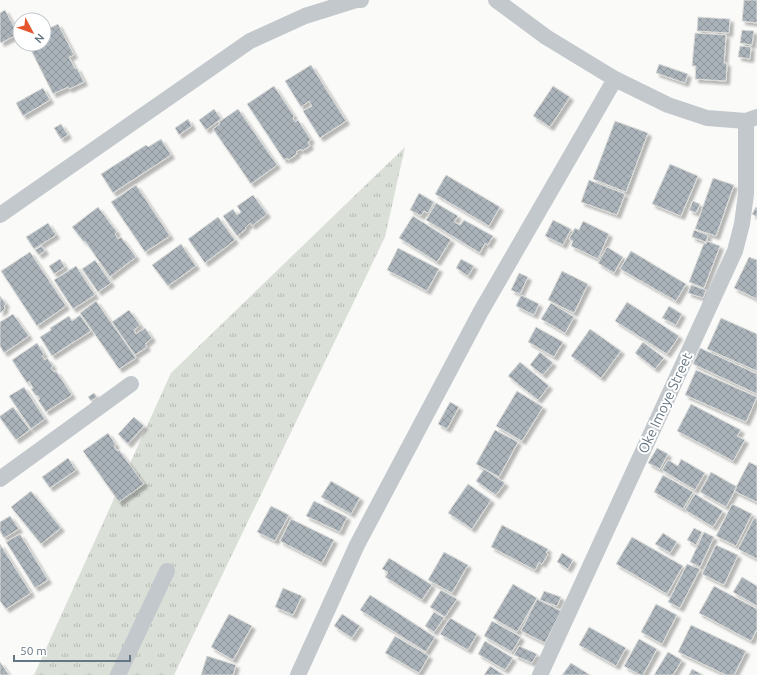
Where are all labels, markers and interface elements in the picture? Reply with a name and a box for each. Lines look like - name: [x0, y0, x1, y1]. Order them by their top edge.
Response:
- north arrow: [12, 12, 52, 52]
- text: N: [32, 32, 47, 46]
- street label: Oke Imoye Street: [635, 350, 696, 456]
- scale bar: [14, 637, 130, 663]
- text: 50 m: [20, 644, 47, 657]

